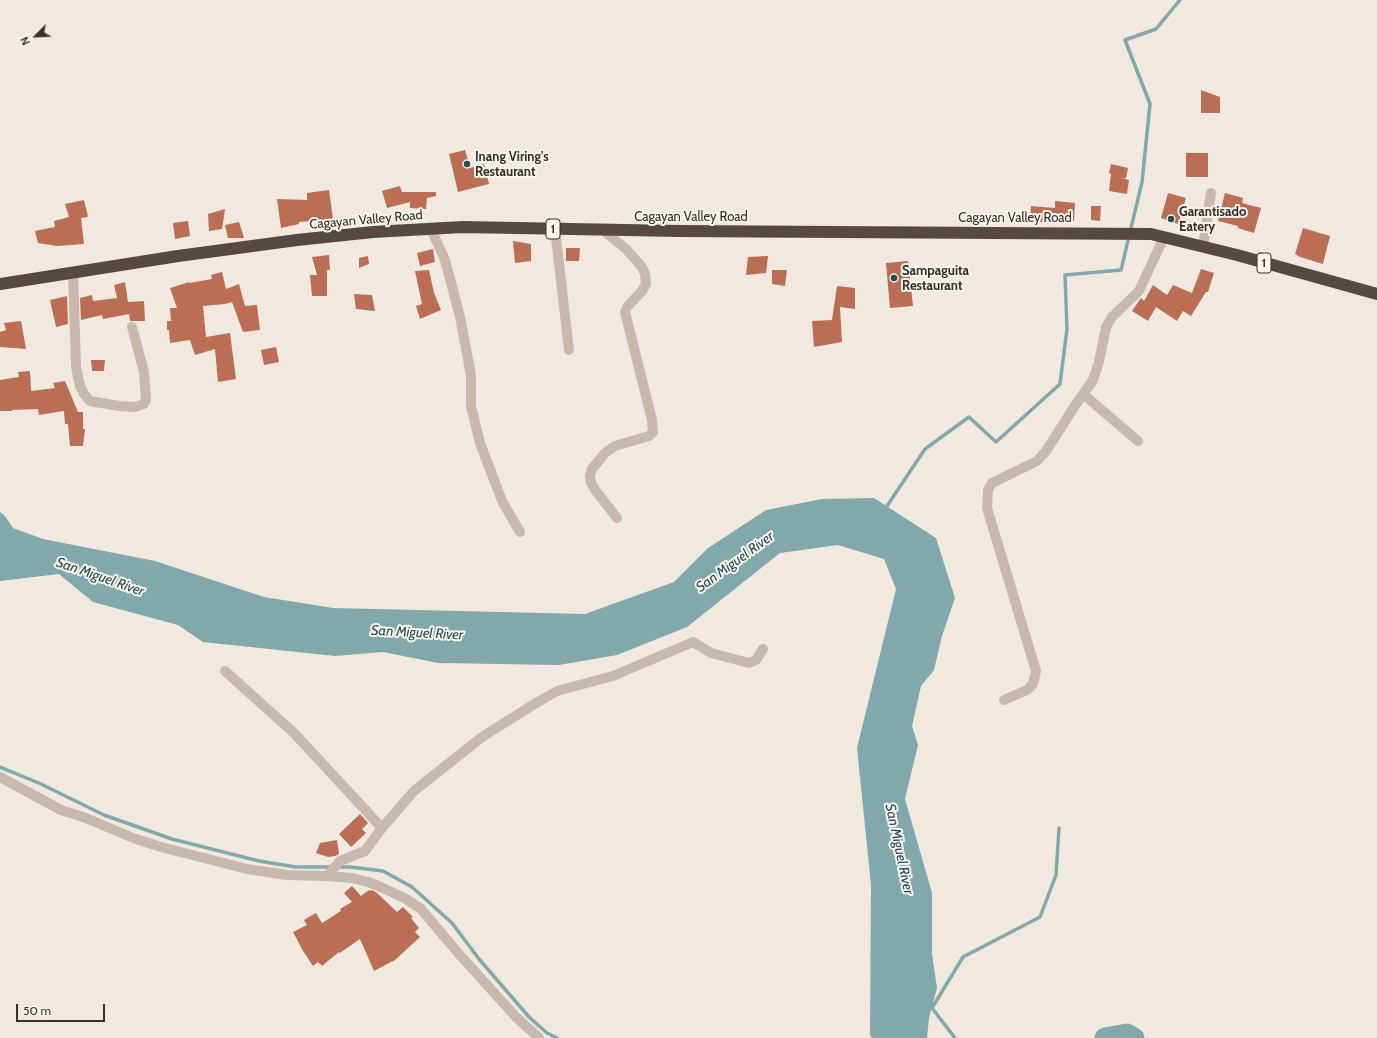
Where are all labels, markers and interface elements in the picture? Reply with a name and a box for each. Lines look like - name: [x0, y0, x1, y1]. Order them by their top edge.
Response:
- north arrow: [16, 16, 56, 56]
- text: N: [17, 34, 33, 47]
- place label: Inang Viring's Restaurant: [475, 149, 549, 180]
- marker: Inang Viring's Restaurant: [462, 159, 472, 169]
- place label: Garantisado Eatery: [1179, 204, 1246, 235]
- street label: Cagayan Valley Road: [309, 207, 423, 233]
- street label: Cagayan Valley Road: [634, 209, 748, 225]
- street label: Cagayan Valley Road: [958, 210, 1072, 226]
- marker: Garantisado Eatery: [1166, 214, 1176, 224]
- road number: 1: [546, 219, 560, 239]
- road number: 1: [1257, 253, 1271, 273]
- place label: Sampaguita Restaurant: [902, 263, 969, 294]
- marker: Sampaguita Restaurant: [889, 273, 899, 283]
- water label: San Miguel River: [693, 528, 777, 596]
- water label: San Miguel River: [54, 554, 146, 600]
- water label: San Miguel River: [371, 622, 463, 644]
- water label: San Miguel River: [881, 802, 917, 896]
- scale bar: [18, 996, 107, 1022]
- text: 50 m: [23, 1003, 51, 1018]

